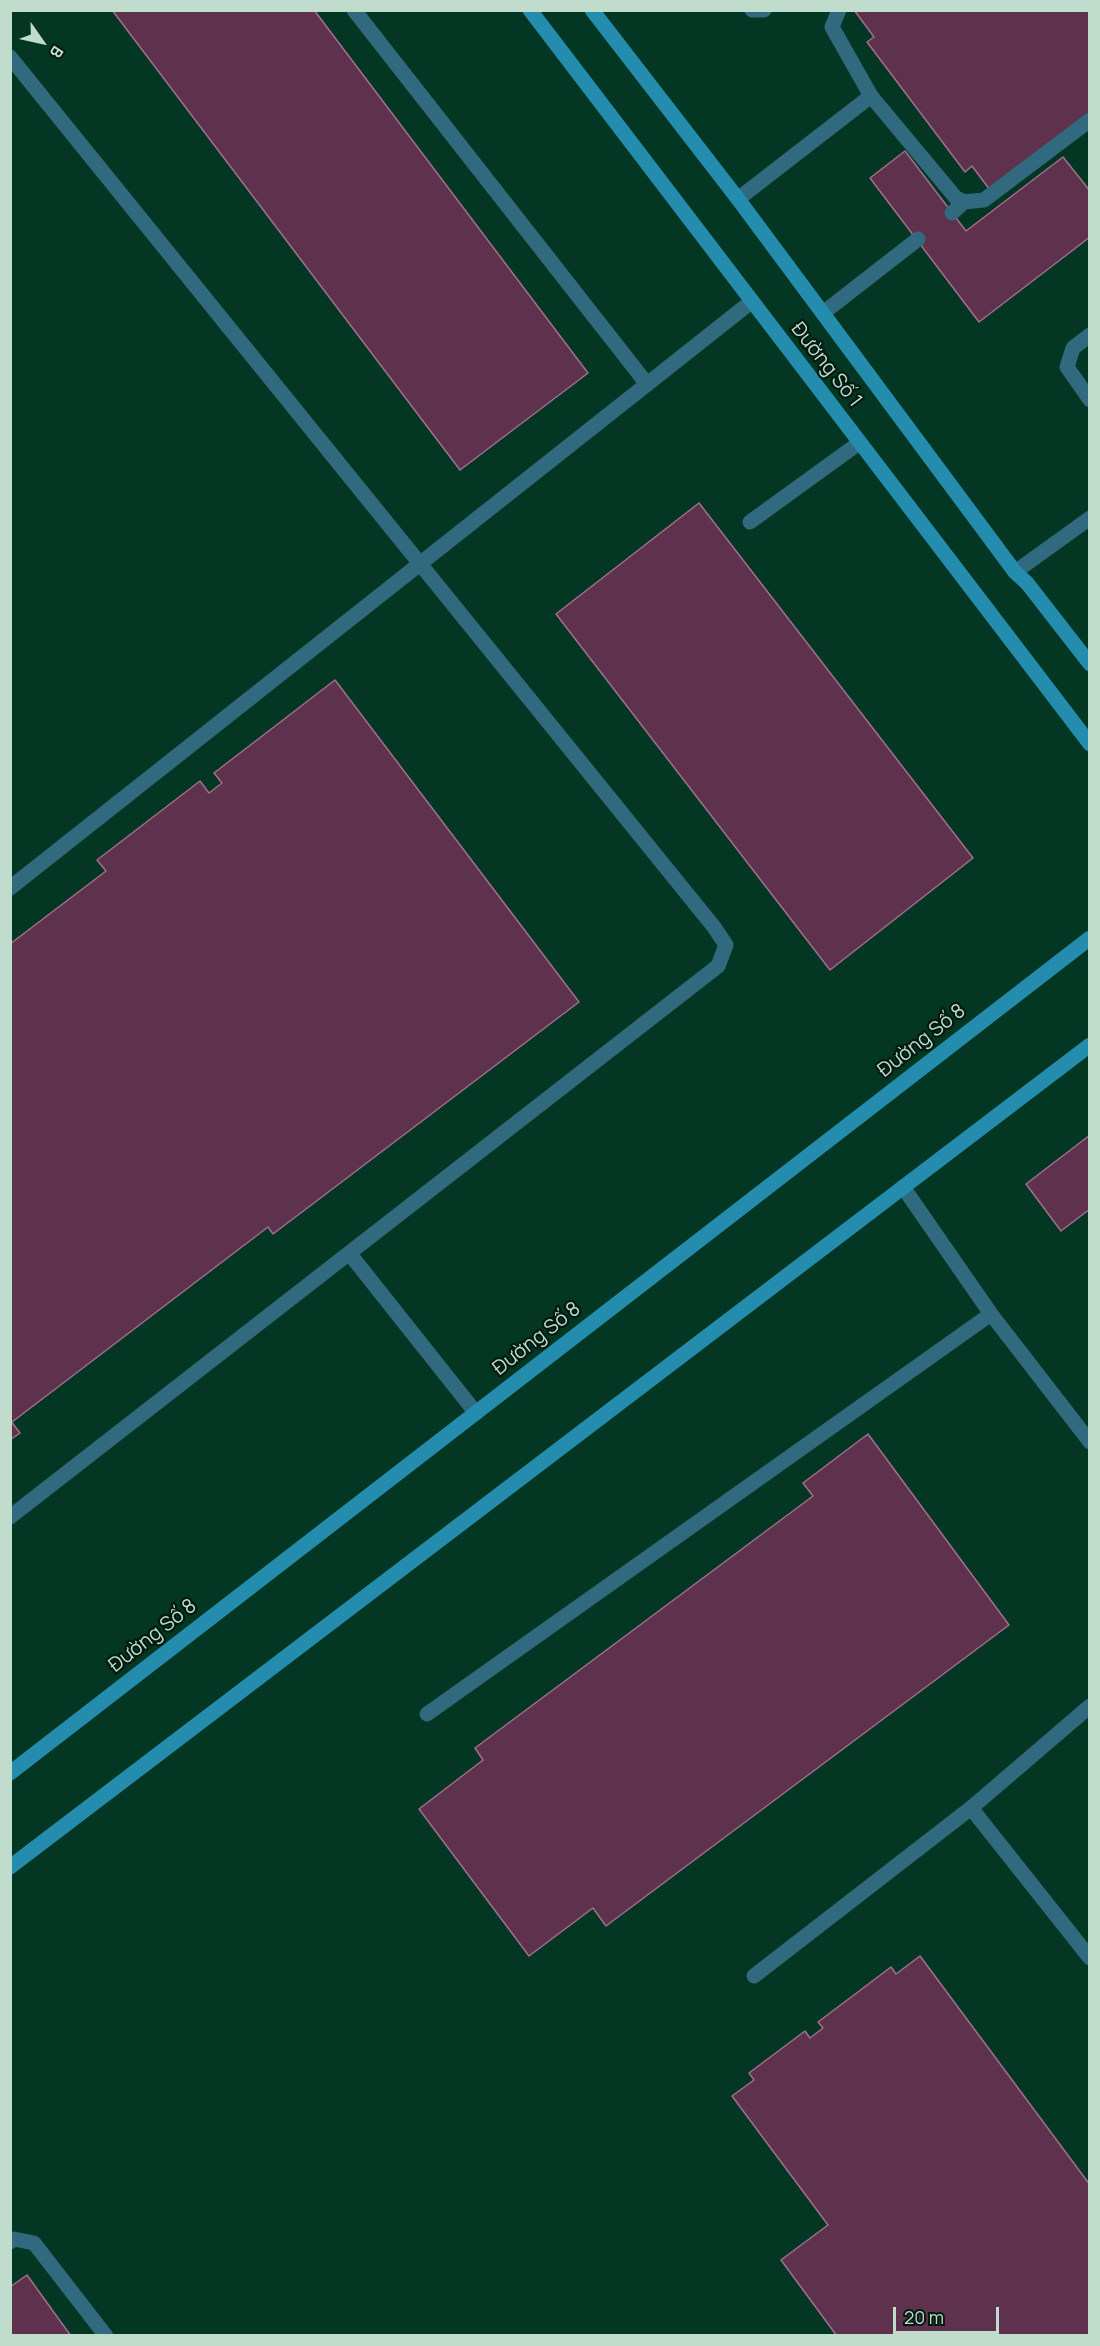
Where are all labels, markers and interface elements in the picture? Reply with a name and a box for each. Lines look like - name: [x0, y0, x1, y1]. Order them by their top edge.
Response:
- north arrow: [12, 12, 72, 72]
- text: B: [45, 42, 69, 62]
- street label: Đường Số 1: [785, 318, 867, 412]
- street label: Đường Số 8: [873, 999, 971, 1083]
- street label: Đường Số 8: [488, 1297, 586, 1381]
- street label: Đường Số 8: [104, 1594, 202, 1678]
- scale bar: [896, 2295, 1002, 2333]
- text: 20 m: [904, 2305, 944, 2329]

